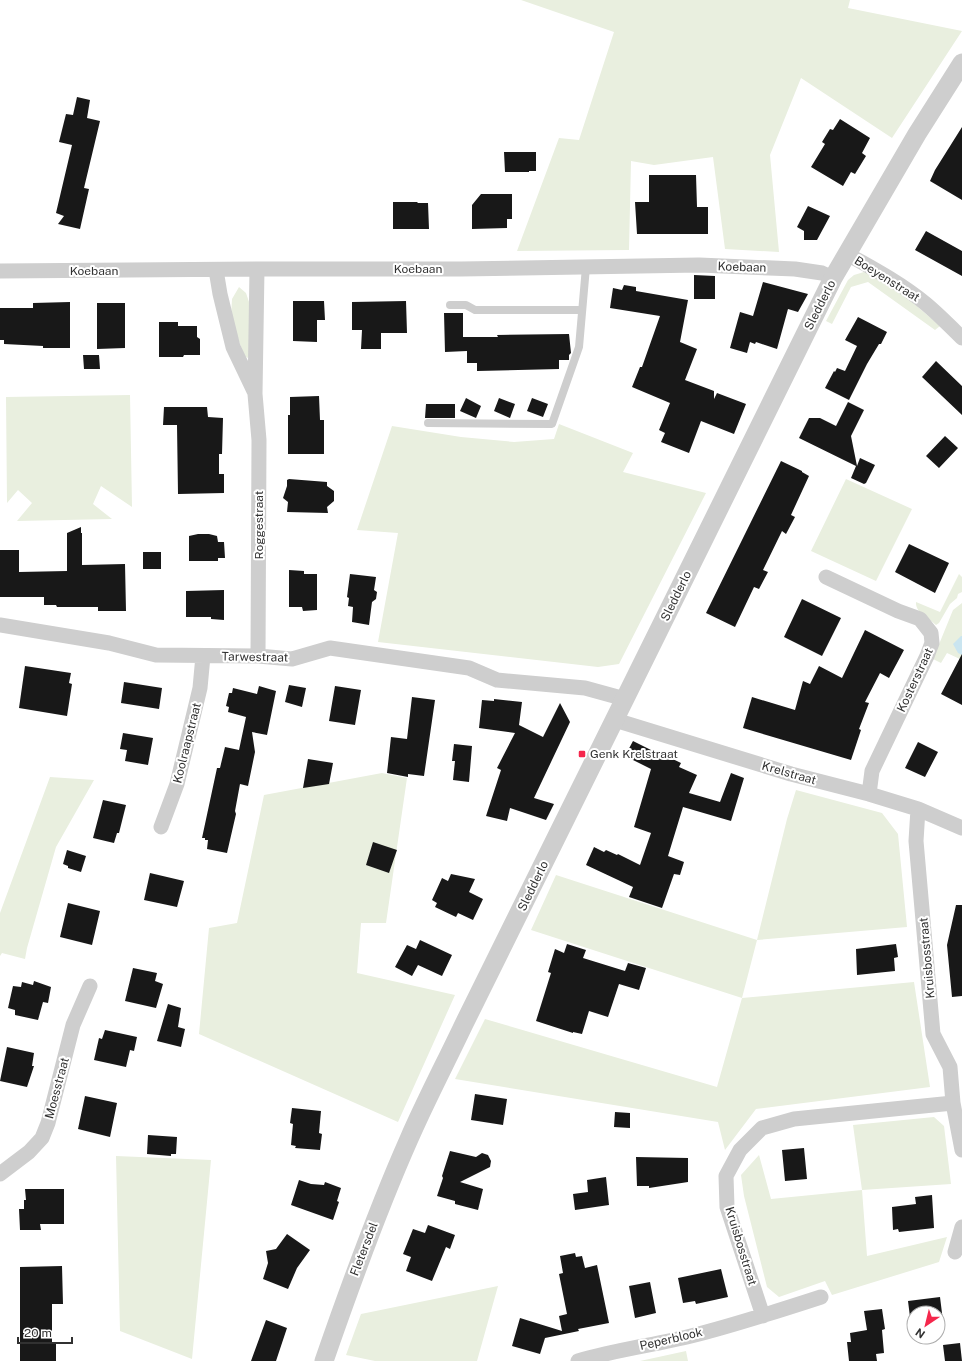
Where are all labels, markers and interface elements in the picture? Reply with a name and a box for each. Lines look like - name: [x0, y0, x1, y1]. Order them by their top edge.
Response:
- street label: Boeyenstraat: [852, 253, 922, 305]
- street label: Koebaan: [717, 259, 767, 275]
- street label: Koebaan: [394, 262, 442, 276]
- street label: Koebaan: [70, 264, 118, 278]
- street label: Sledderlo: [801, 278, 839, 332]
- street label: Roggestraat: [252, 490, 266, 559]
- street label: Sledderlo: [658, 568, 694, 623]
- street label: Kosterstraat: [894, 645, 936, 714]
- street label: Tarwestraat: [222, 649, 289, 665]
- street label: Koolraapstraat: [170, 701, 204, 785]
- place label: Genk Krelstraat: [590, 747, 678, 761]
- marker: Genk Krelstraat: [577, 749, 587, 759]
- street label: Krelstraat: [760, 759, 818, 788]
- street label: Sledderlo: [515, 858, 551, 913]
- street label: Kruisbosstraat: [916, 916, 938, 999]
- street label: Moesstraat: [42, 1056, 72, 1120]
- street label: Kruisbosstraat: [722, 1205, 760, 1287]
- street label: Fletersdel: [347, 1220, 381, 1278]
- north arrow: [906, 1305, 946, 1345]
- scale bar: [18, 1319, 72, 1345]
- street label: Peperblook: [638, 1325, 704, 1353]
- text: 20 m: [24, 1326, 52, 1340]
- text: N: [913, 1326, 927, 1341]

